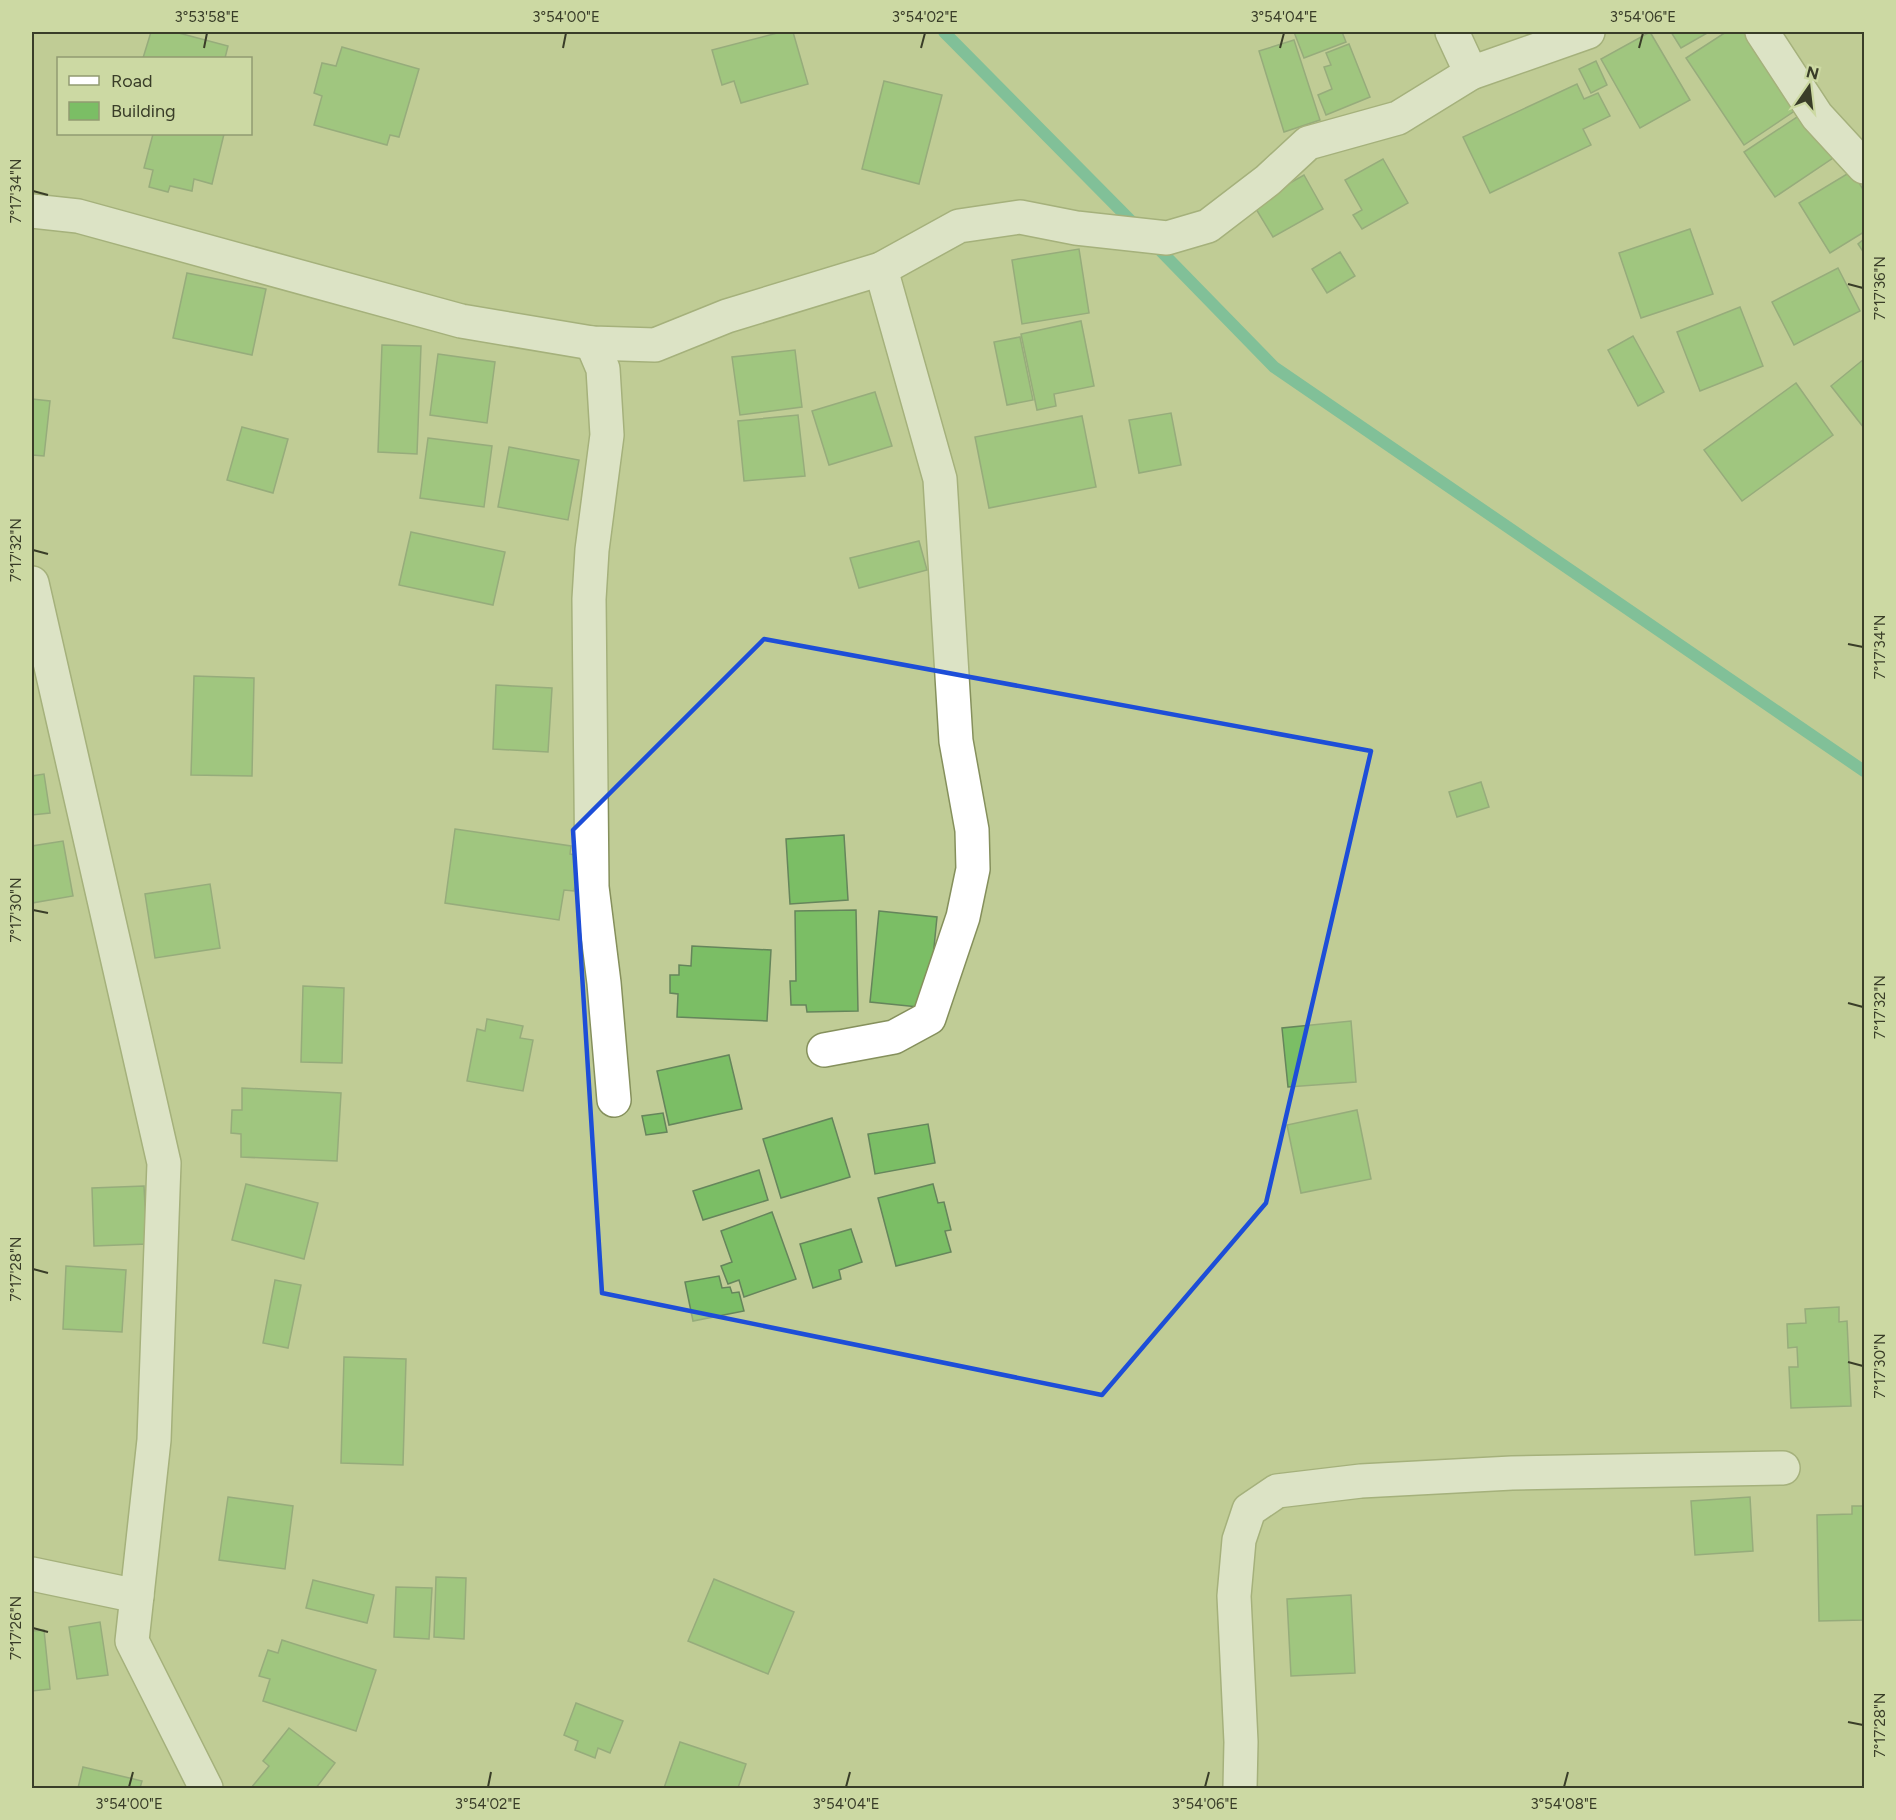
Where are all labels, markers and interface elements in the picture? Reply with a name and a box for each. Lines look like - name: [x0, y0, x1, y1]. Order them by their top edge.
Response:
- text: 3°53'58"E: [175, 8, 240, 26]
- text: 3°54'00"E: [532, 8, 600, 26]
- text: 3°54'02"E: [892, 8, 958, 26]
- text: 3°54'04"E: [1250, 8, 1318, 26]
- text: 3°54'06"E: [1610, 8, 1676, 26]
- legend: [57, 57, 252, 135]
- north arrow: [1779, 57, 1839, 117]
- text: N: [1804, 62, 1821, 84]
- text: Road: [111, 70, 152, 92]
- text: Building: [111, 100, 176, 122]
- text: 7°17'34"N: [7, 159, 25, 223]
- text: 7°17'36"N: [1871, 256, 1889, 320]
- text: 7°17'32"N: [7, 518, 25, 582]
- text: 7°17'34"N: [1871, 615, 1889, 679]
- text: 7°17'30"N: [7, 877, 25, 943]
- text: 7°17'32"N: [1871, 975, 1889, 1039]
- text: 7°17'28"N: [7, 1237, 25, 1301]
- text: 7°17'30"N: [1871, 1333, 1889, 1399]
- text: 7°17'26"N: [7, 1596, 25, 1660]
- text: 7°17'28"N: [1871, 1693, 1889, 1757]
- text: 3°54'00"E: [95, 1795, 163, 1813]
- text: 3°54'02"E: [455, 1795, 521, 1813]
- text: 3°54'04"E: [812, 1795, 880, 1813]
- text: 3°54'06"E: [1172, 1795, 1238, 1813]
- text: 3°54'08"E: [1530, 1795, 1598, 1813]

